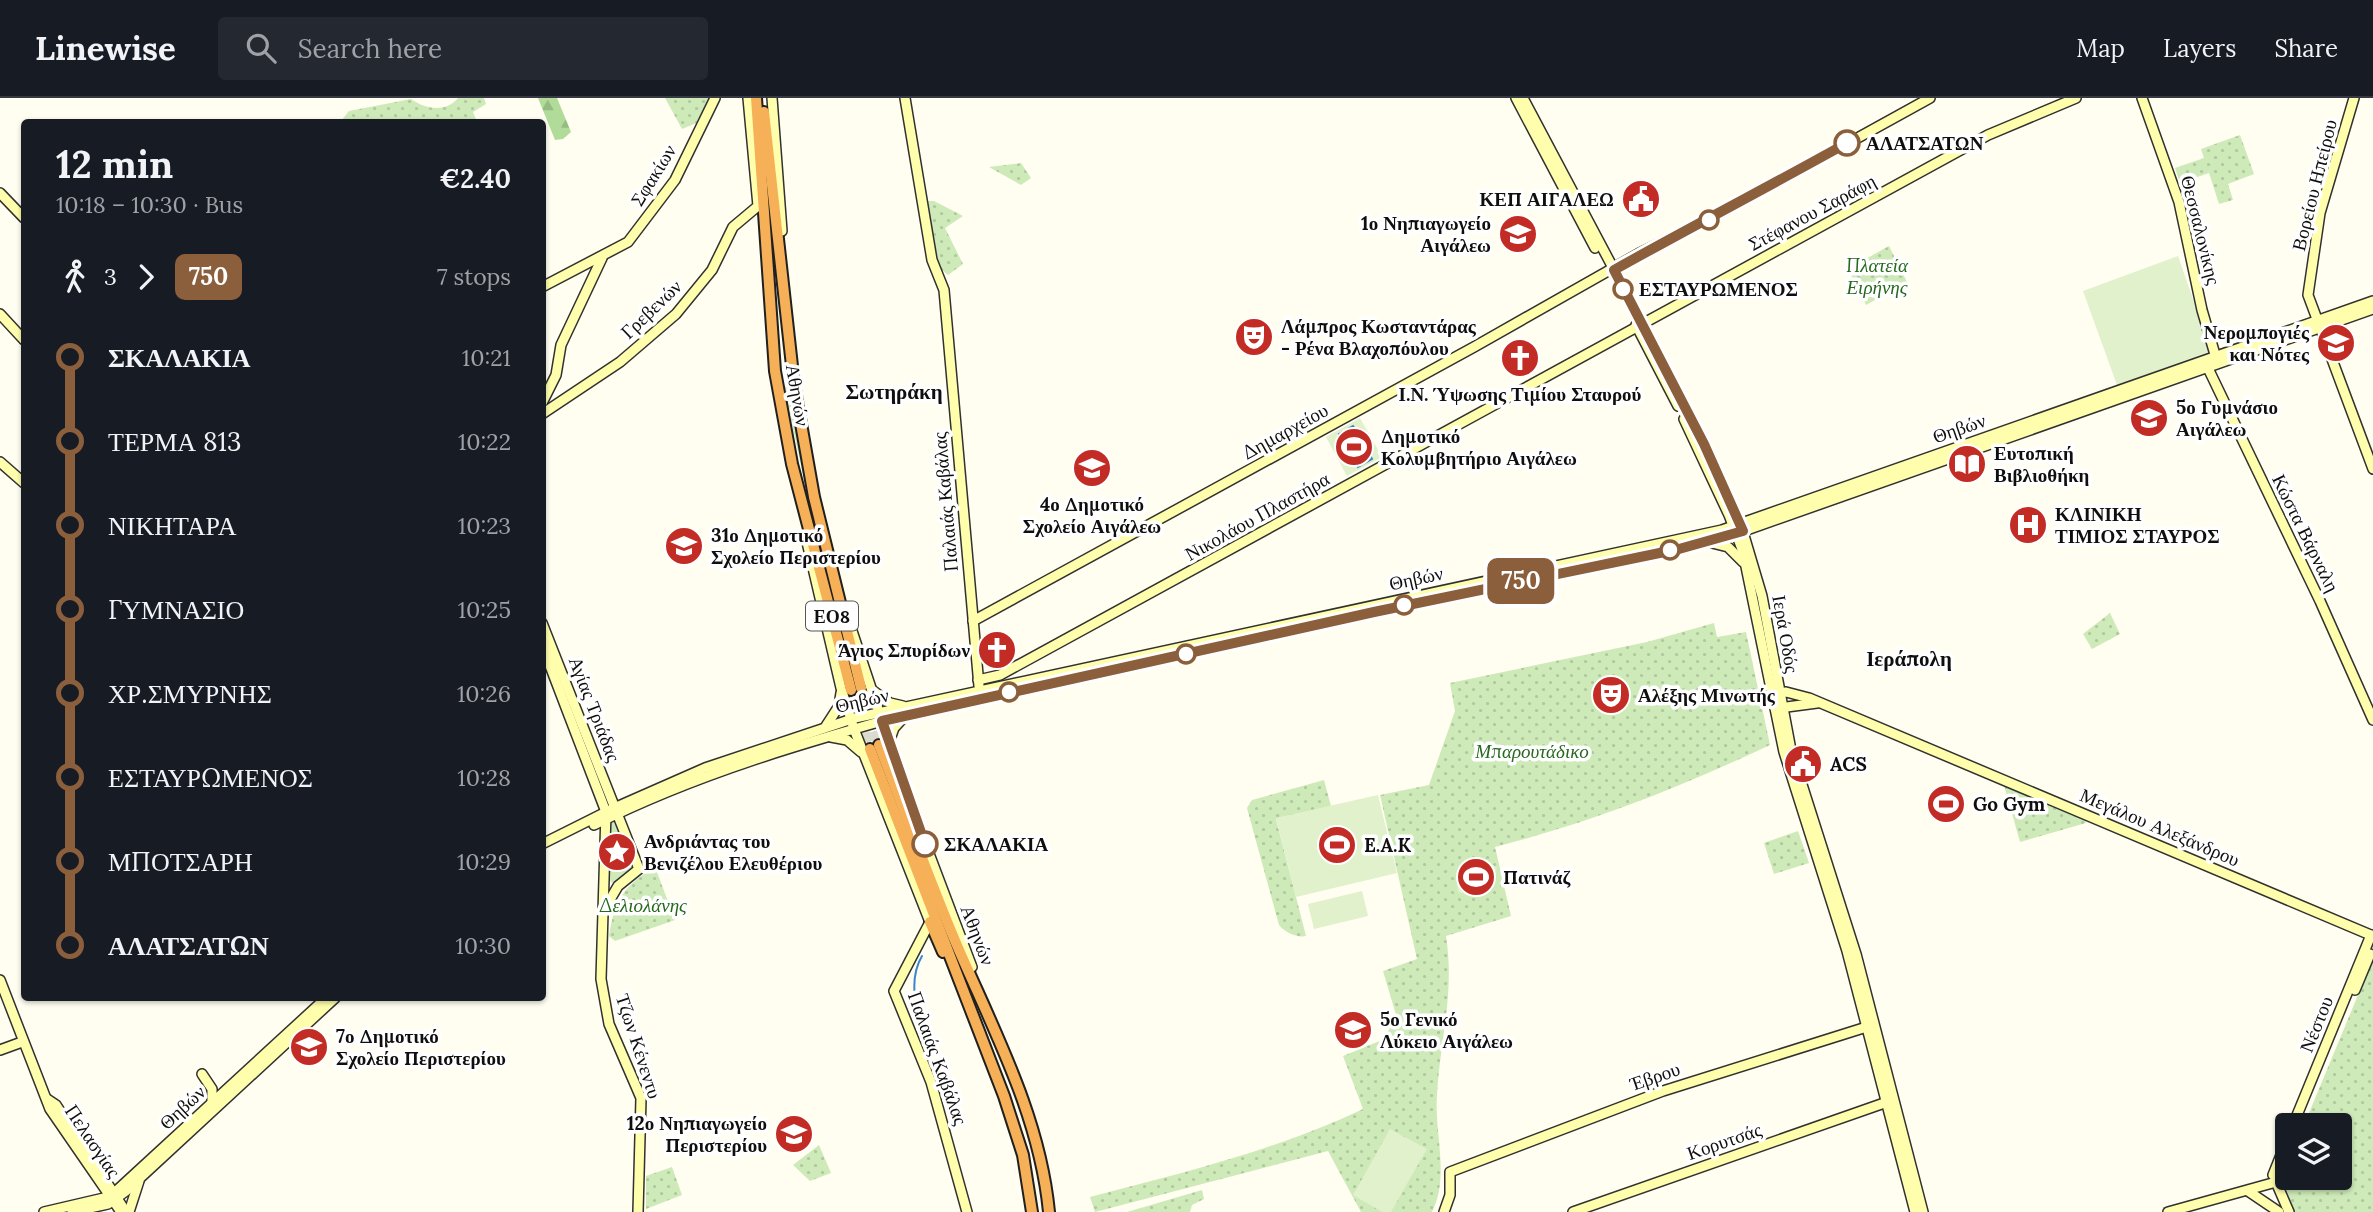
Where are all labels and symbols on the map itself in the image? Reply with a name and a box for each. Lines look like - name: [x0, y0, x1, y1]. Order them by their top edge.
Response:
- street label: Βορείου Ηπείρου: [2286, 117, 2342, 253]
- marker: ΑΛΑΤΣΑΤΩΝ: [1834, 130, 1860, 156]
- place label: ΑΛΑΤΣΑΤΩΝ: [1866, 131, 1984, 155]
- street label: Σφακίων: [625, 140, 681, 210]
- street label: Στέφανου Σαράφη: [1744, 168, 1880, 256]
- street label: Θεσσαλονίκης: [2176, 173, 2226, 287]
- public building icon: ΚΕΠ ΑΙΓΑΛΕΩ: [1620, 178, 1662, 220]
- place label: ΚΕΠ ΑΙΓΑΛΕΩ: [1480, 187, 1614, 211]
- unlabelled marker: [1699, 210, 1719, 230]
- place label: 1ο Νηπιαγωγείο Αιγάλεω: [1361, 211, 1491, 257]
- school or university icon: 1ο Νηπιαγωγείο Αιγάλεω: [1497, 213, 1539, 255]
- park label: Πλατεία Ειρήνης: [1846, 253, 1909, 299]
- street label: Γρεβενών: [616, 274, 687, 344]
- place label: ΕΣΤΑΥΡΩΜΕΝΟΣ: [1639, 277, 1798, 301]
- marker: ΕΣΤΑΥΡΩΜΕΝΟΣ: [1613, 279, 1633, 299]
- place label: Λάμπρος Κωσταντάρας - Ρένα Βλαχοπόυλου: [1281, 314, 1477, 360]
- theatre icon: Λάμπρος Κωσταντάρας - Ρένα Βλαχοπόυλου: [1233, 316, 1275, 358]
- place label: Νερομπογιές και Νότες: [2204, 320, 2310, 366]
- school or university icon: Νερομπογιές και Νότες: [2315, 322, 2357, 364]
- church icon: Ι.Ν. Ύψωσης Τιμίου Σταυρού: [1499, 337, 1541, 379]
- street label: Αθηνών: [781, 362, 815, 428]
- district label: Σωτηράκη: [845, 378, 943, 405]
- place label: Ι.Ν. Ύψωσης Τιμίου Σταυρού: [1399, 382, 1642, 406]
- place label: 5ο Γυμνάσιο Αιγάλεω: [2176, 395, 2278, 441]
- school or university icon: 5ο Γυμνάσιο Αιγάλεω: [2128, 397, 2170, 439]
- street label: Δημαρχείου: [1238, 398, 1332, 464]
- street label: Θηβών: [1929, 408, 1989, 448]
- place label: Δημοτικό Κολυμβητήριο Αιγάλεω: [1381, 424, 1577, 470]
- sports icon: Δημοτικό Κολυμβητήριο Αιγάλεω: [1333, 426, 1375, 468]
- street label: Παλαιάς Καβάλας: [927, 431, 963, 573]
- place label: Ευτοπική Βιβλιοθήκη: [1994, 441, 2089, 487]
- library icon: Ευτοπική Βιβλιοθήκη: [1946, 443, 1988, 485]
- school or university icon: 4ο Δημοτικό Σχολείο Αιγάλεω: [1071, 447, 1113, 489]
- street label: Νικολάου Πλαστήρα: [1181, 466, 1333, 566]
- street label: Κώστα Βάρναλη: [2267, 470, 2345, 596]
- place label: 4ο Δημοτικό Σχολείο Αιγάλεω: [1023, 492, 1161, 538]
- place label: ΚΛΙΝΙΚΗ ΤΙΜΙΟΣ ΣΤΑΥΡΟΣ: [2055, 502, 2220, 548]
- hospital icon: ΚΛΙΝΙΚΗ ΤΙΜΙΟΣ ΣΤΑΥΡΟΣ: [2007, 504, 2049, 546]
- place label: 31ο Δημοτικό Σχολείο Περιστερίου: [711, 523, 881, 569]
- school or university icon: 31ο Δημοτικό Σχολείο Περιστερίου: [663, 525, 705, 567]
- unlabelled marker: [1660, 540, 1680, 560]
- line badge: 750: [1481, 558, 1561, 604]
- street label: Θηβών: [1387, 561, 1446, 595]
- street label: Ιερά Οδός: [1767, 593, 1805, 675]
- unlabelled marker: [1394, 595, 1414, 615]
- road number: ΕΟ8: [806, 602, 858, 630]
- church icon: Άγιος Σπυρίδων: [976, 629, 1018, 671]
- place label: Άγιος Σπυρίδων: [838, 638, 971, 662]
- unlabelled marker: [1176, 644, 1196, 664]
- district label: Ιεράπολη: [1866, 645, 1952, 672]
- street label: Αγίας Τριάδας: [564, 653, 626, 766]
- theatre icon: Αλέξης Μινωτής: [1590, 674, 1632, 716]
- street label: Θηβών: [833, 682, 892, 718]
- unlabelled marker: [999, 682, 1019, 702]
- place label: Αλέξης Μινωτής: [1638, 683, 1776, 707]
- park label: Μπαρουτάδικο: [1474, 739, 1589, 763]
- public building icon: ACS: [1782, 743, 1824, 785]
- place label: ACS: [1830, 752, 1867, 776]
- sports icon: Go Gym: [1925, 783, 1967, 825]
- street label: Μεγάλου Αλεξάνδρου: [2077, 783, 2243, 871]
- place label: Go Gym: [1973, 792, 2046, 816]
- sports icon: E.A.K: [1316, 824, 1358, 866]
- place label: Ανδριάντας του Βενιζέλου Ελευθέριου: [644, 829, 822, 875]
- place icon: Ανδριάντας του Βενιζέλου Ελευθέριου: [596, 831, 638, 873]
- marker: ΣΚΑΛΑΚΙΑ: [912, 831, 938, 857]
- place label: ΣΚΑΛΑΚΙΑ: [944, 832, 1048, 856]
- place label: E.A.K: [1364, 833, 1411, 857]
- sports icon: Πατινάζ: [1455, 856, 1497, 898]
- place label: Πατινάζ: [1503, 865, 1571, 889]
- park label: Δελιολάνης: [599, 893, 687, 917]
- street label: Αθηνών: [956, 902, 1001, 969]
- street label: Παλαιάς Καβάλας: [903, 988, 973, 1129]
- street label: Τζων Κένεντυ: [611, 991, 667, 1101]
- street label: Νέστου: [2294, 992, 2338, 1056]
- place label: 5ο Γενικό Λύκειο Αιγάλεω: [1380, 1007, 1513, 1053]
- school or university icon: 5ο Γενικό Λύκειο Αιγάλεω: [1332, 1009, 1374, 1051]
- place label: 7ο Δημοτικό Σχολείο Περιστερίου: [336, 1024, 506, 1070]
- school or university icon: 7ο Δημοτικό Σχολείο Περιστερίου: [288, 1026, 330, 1068]
- street label: Έβρου: [1626, 1056, 1683, 1096]
- street label: Θηβών: [154, 1079, 210, 1134]
- street label: Πελασγίας: [60, 1100, 126, 1182]
- place label: 12ο Νηπιαγωγείο Περιστερίου: [627, 1111, 767, 1157]
- school or university icon: 12ο Νηπιαγωγείο Περιστερίου: [773, 1113, 815, 1155]
- street label: Κορυτσάς: [1683, 1117, 1765, 1165]

